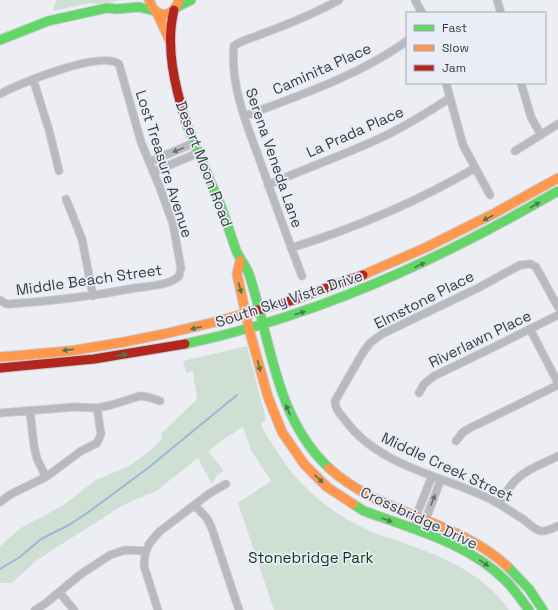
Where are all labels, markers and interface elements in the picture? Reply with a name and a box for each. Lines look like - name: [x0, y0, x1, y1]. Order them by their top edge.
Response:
- legend: [406, 12, 546, 84]
- text: Fast: [442, 20, 467, 36]
- street label: Caminita Place: [270, 38, 374, 99]
- text: Slow: [442, 40, 469, 56]
- text: Jam: [442, 60, 466, 76]
- street label: Serena Veneda Lane: [242, 85, 307, 230]
- street label: Lost Treasure Avenue: [132, 88, 197, 240]
- street label: Desert Moon Road: [172, 98, 237, 229]
- street label: La Prada Place: [303, 102, 407, 161]
- one-way arrow: [172, 147, 183, 153]
- one-way arrow: [529, 201, 541, 208]
- one-way arrow: [482, 215, 493, 221]
- street label: Middle Beach Street: [15, 260, 163, 299]
- one-way arrow: [415, 262, 426, 268]
- street label: South Sky Vista Drive: [213, 266, 365, 331]
- street label: Elmstone Place: [371, 266, 477, 333]
- one-way arrow: [238, 282, 244, 294]
- street label: Riverlawn Place: [425, 305, 534, 372]
- one-way arrow: [294, 310, 306, 316]
- one-way arrow: [190, 325, 202, 331]
- one-way arrow: [62, 347, 74, 353]
- one-way arrow: [116, 352, 128, 358]
- one-way arrow: [256, 361, 262, 373]
- one-way arrow: [285, 404, 291, 416]
- street label: Middle Creek Street: [378, 428, 516, 505]
- one-way arrow: [314, 475, 324, 484]
- street label: Crossbridge Drive: [358, 482, 481, 553]
- one-way arrow: [430, 495, 436, 506]
- one-way arrow: [381, 518, 393, 524]
- park label: Stonebridge Park: [248, 548, 374, 567]
- one-way arrow: [479, 559, 489, 567]

